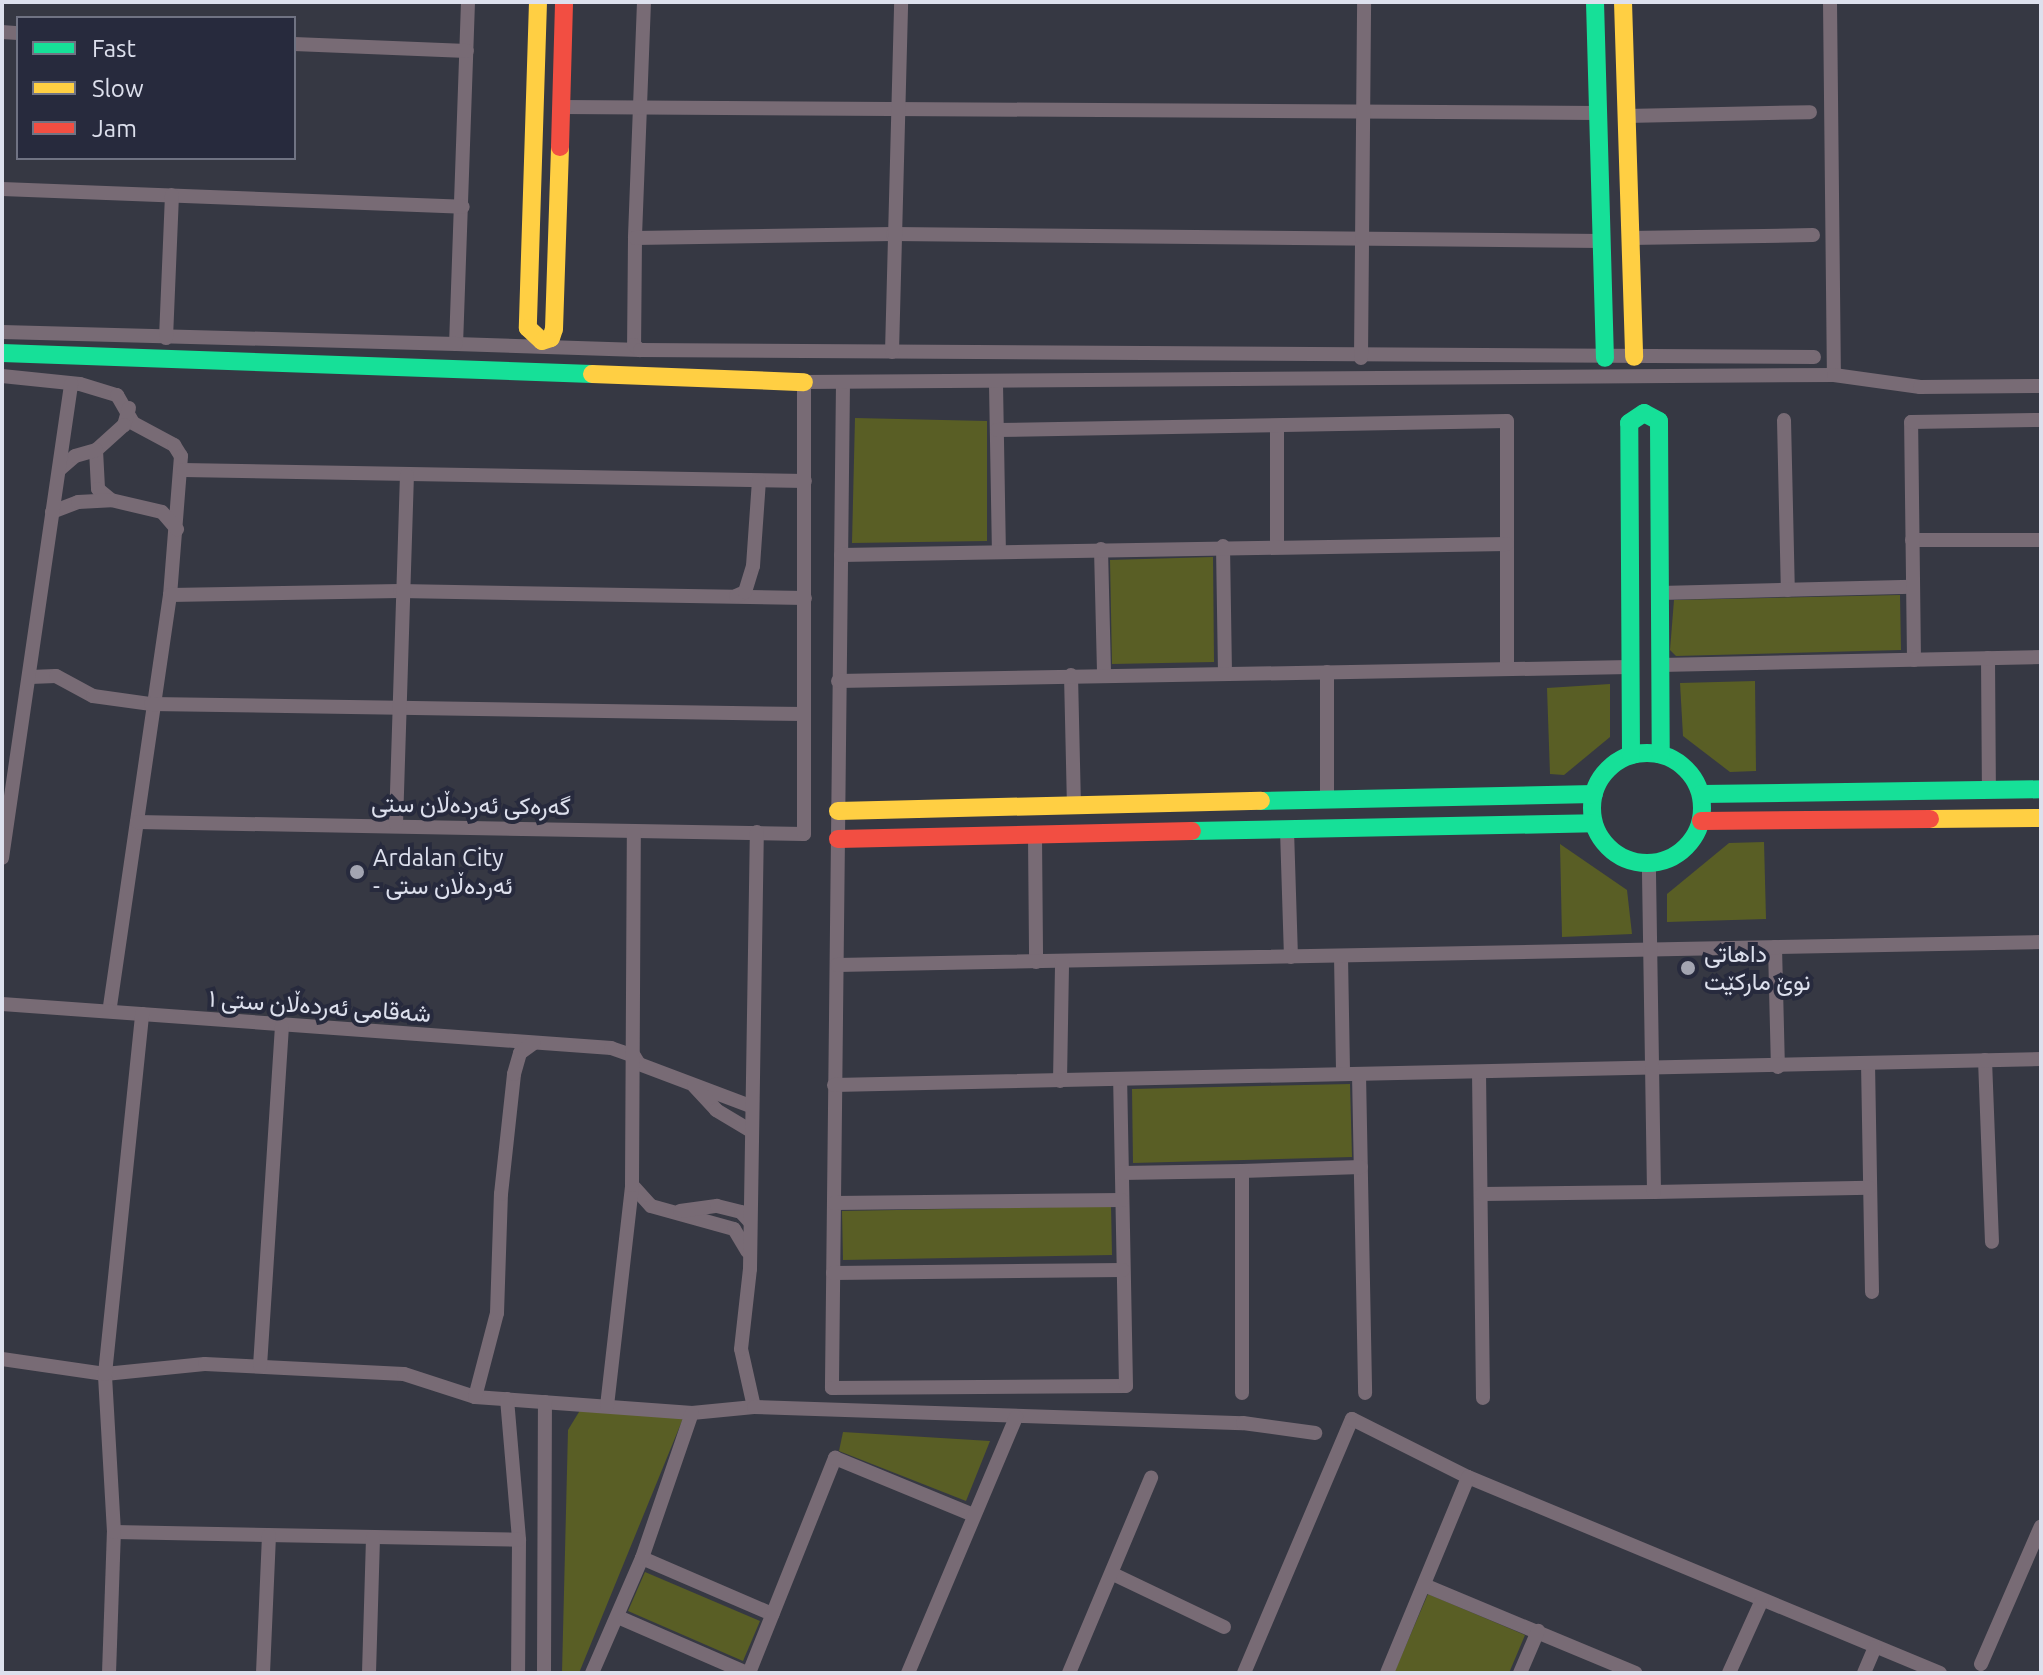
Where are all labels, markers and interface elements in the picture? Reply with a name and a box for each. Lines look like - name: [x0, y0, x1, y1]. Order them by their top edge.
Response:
- legend: [16, 16, 296, 160]
- text: Fast: [92, 35, 136, 62]
- text: Slow: [92, 75, 144, 102]
- text: Jam: [92, 115, 137, 142]
- street label: گەرەکی ئەردەڵان ستی: [371, 789, 571, 821]
- place label: Ardalan City - ئەردەڵان ستی: [373, 844, 513, 900]
- marker: Ardalan City - ئەردەڵان ستی: [348, 863, 366, 881]
- place label: داهاتی نوێ مارکێت: [1704, 940, 1811, 996]
- marker: داهاتی نوێ مارکێت: [1679, 959, 1697, 977]
- street label: شەقامی ئەردەڵان ستی ١: [208, 984, 432, 1028]

